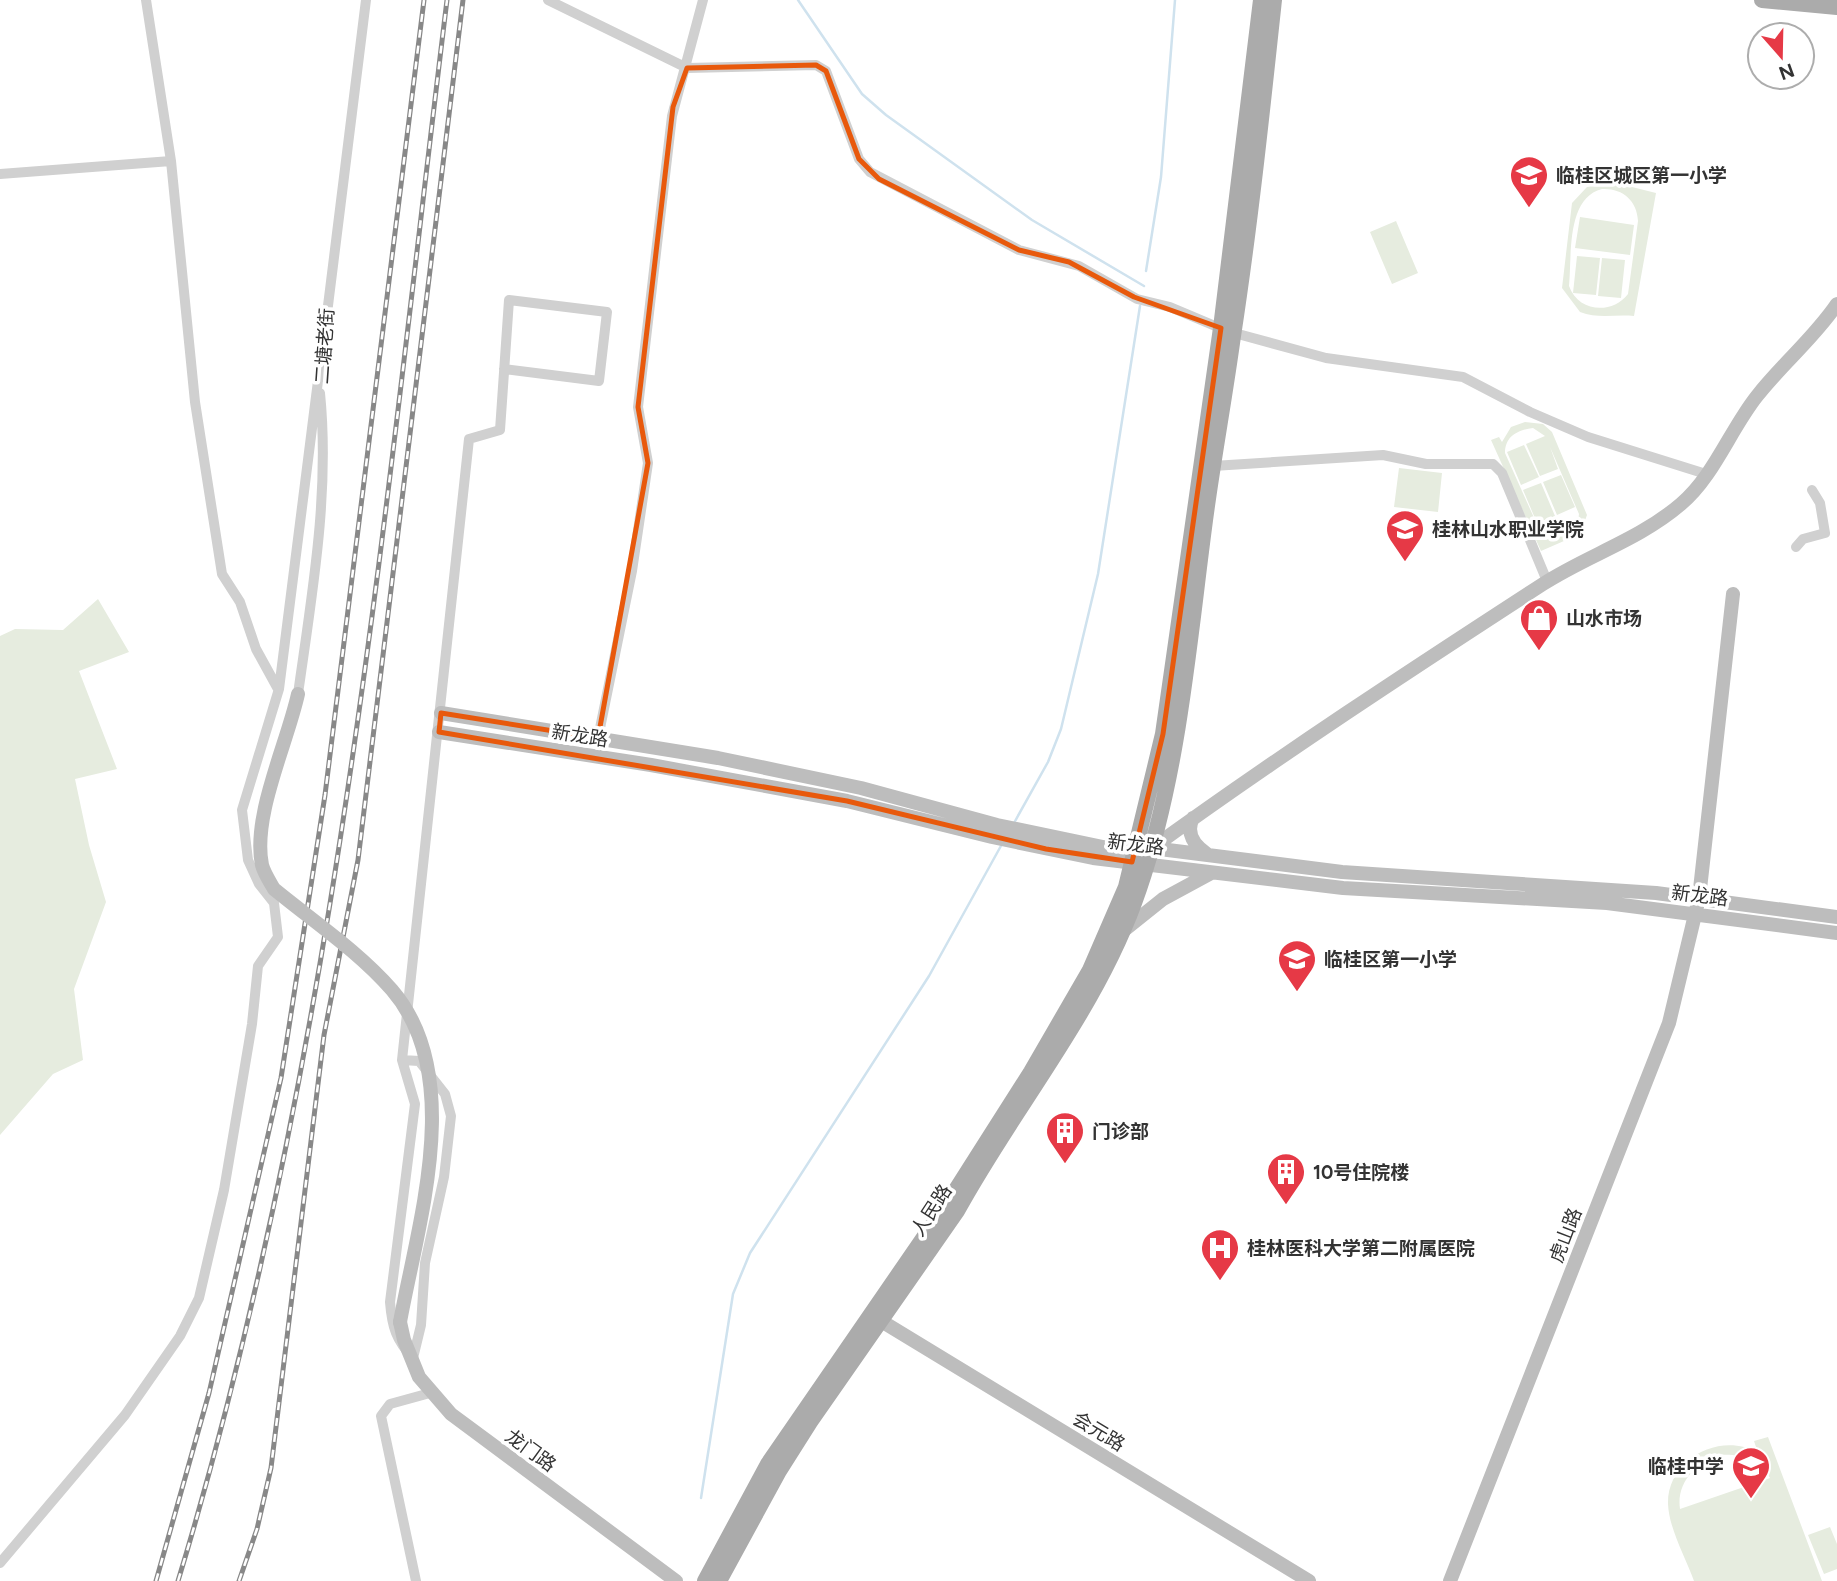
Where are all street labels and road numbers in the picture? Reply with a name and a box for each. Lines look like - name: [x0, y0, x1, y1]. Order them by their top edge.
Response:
- street label: 二塘老街: [310, 307, 339, 385]
- street label: 新龙路: [550, 720, 610, 751]
- street label: 新龙路: [1106, 830, 1166, 859]
- street label: 新龙路: [1670, 881, 1730, 910]
- street label: 人民路: [906, 1180, 957, 1240]
- street label: 虎山路: [1545, 1204, 1586, 1266]
- street label: 会元路: [1068, 1407, 1129, 1456]
- street label: 龙门路: [501, 1424, 561, 1476]

